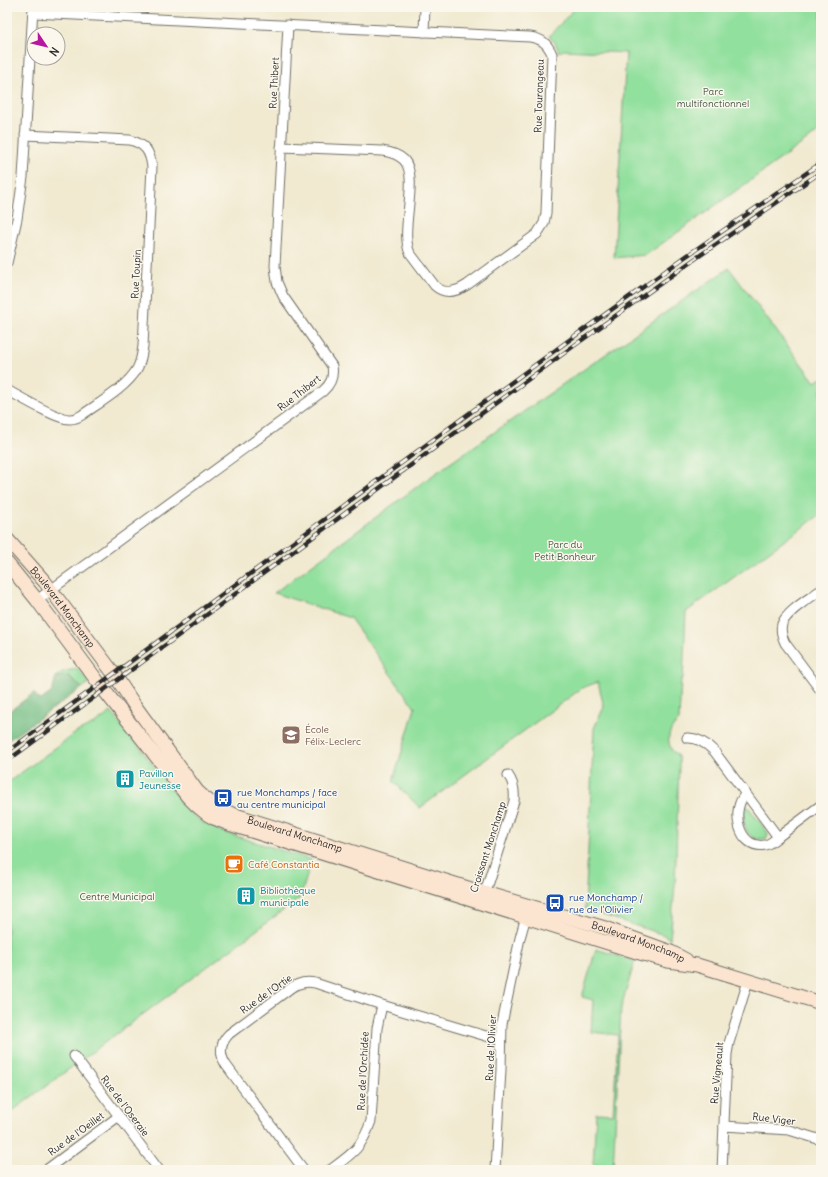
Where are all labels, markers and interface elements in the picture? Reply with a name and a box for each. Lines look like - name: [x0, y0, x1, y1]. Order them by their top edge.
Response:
- north arrow: [26, 26, 66, 66]
- text: N: [46, 45, 62, 59]
- street label: Rue Thibert: [266, 56, 282, 109]
- street label: Rue Tourangeau: [531, 59, 547, 133]
- park label: Parc multifonctionnel: [677, 85, 749, 110]
- street label: Rue Toupin: [128, 249, 144, 299]
- street label: Rue Thibert: [275, 372, 324, 414]
- park label: Parc du Petit Bonheur: [534, 538, 596, 563]
- street label: Boulevard Monchamp: [28, 564, 98, 650]
- place label: École Félix-Leclerc: [305, 723, 361, 748]
- school or university icon: École Félix-Leclerc: [280, 724, 302, 746]
- place label: Pavillon Jeunesse: [139, 767, 181, 792]
- building icon: Pavillon Jeunesse: [114, 768, 136, 790]
- place label: rue Monchamps / face au centre municipal: [237, 786, 337, 811]
- bus stop icon: rue Monchamps / face au centre municipal: [212, 787, 234, 809]
- street label: Croissant Monchamp: [467, 799, 509, 894]
- street label: Boulevard Monchamp: [246, 813, 344, 855]
- cafe icon: Café Constantia: [223, 853, 245, 875]
- place label: Café Constantia: [248, 858, 320, 871]
- place label: Bibliothèque municipale: [260, 884, 316, 909]
- building icon: Bibliothèque municipale: [235, 885, 257, 907]
- park label: Centre Municipal: [79, 890, 155, 903]
- place label: rue Monchamp / rue de l'Olivier: [569, 891, 643, 916]
- bus stop icon: rue Monchamp / rue de l'Olivier: [544, 892, 566, 914]
- street label: Boulevard Monchamp: [590, 918, 688, 965]
- street label: Rue de l'Ortie: [238, 971, 294, 1017]
- street label: Rue de l'Olivier: [483, 1015, 499, 1081]
- street label: Rue de l'Orchidée: [354, 1031, 372, 1111]
- street label: Rue Vigneault: [708, 1041, 726, 1105]
- street label: Rue de l'Oseraie: [98, 1073, 152, 1139]
- street label: Rue de l'Oeillet: [45, 1109, 107, 1159]
- street label: Rue Viger: [752, 1110, 796, 1128]

